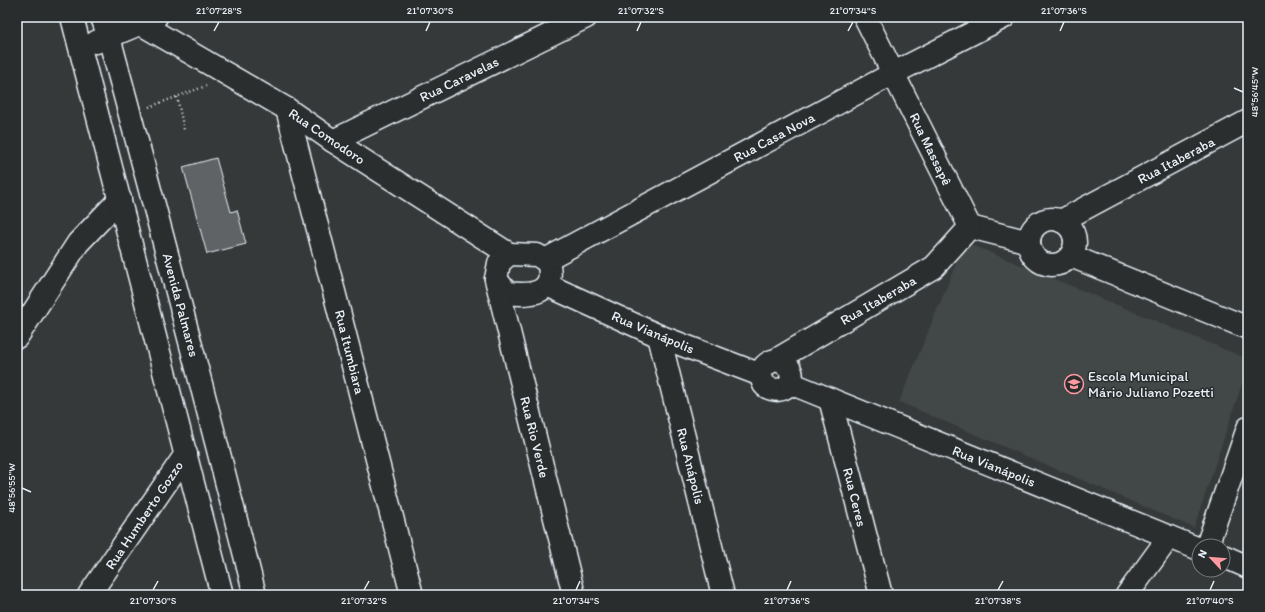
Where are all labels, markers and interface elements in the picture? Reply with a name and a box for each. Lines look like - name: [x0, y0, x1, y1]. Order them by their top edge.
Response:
- text: 21°07'28"S: [196, 4, 242, 17]
- text: 21°07'30"S: [407, 4, 454, 17]
- text: 21°07'32"S: [618, 4, 664, 17]
- text: 21°07'34"S: [830, 4, 877, 17]
- text: 21°07'36"S: [1041, 4, 1087, 17]
- street label: Rua Caravelas: [417, 53, 502, 106]
- text: 48°56'45"W: [1248, 66, 1261, 117]
- street label: Rua Comodoro: [285, 105, 368, 168]
- street label: Rua Casa Nova: [731, 109, 818, 166]
- street label: Rua Massapê: [906, 110, 956, 189]
- street label: Rua Itaberaba: [1135, 133, 1218, 188]
- street label: Avenida Palmares: [159, 251, 203, 359]
- street label: Rua Itaberaba: [837, 271, 920, 329]
- street label: Rua Vianápolis: [609, 307, 697, 358]
- street label: Rua Itumbiara: [331, 308, 368, 397]
- place label: Escola Municipal Mário Juliano Pozetti: [1088, 368, 1214, 401]
- school or university icon: Escola Municipal Mário Juliano Pozetti: [1063, 373, 1085, 395]
- street label: Rua Rio Verde: [516, 395, 553, 480]
- street label: Rua Anápolis: [673, 426, 708, 506]
- street label: Rua Vianápolis: [950, 442, 1038, 491]
- street label: Rua Humberto Gozzo: [102, 458, 187, 573]
- text: 48°56'55"W: [5, 463, 18, 513]
- street label: Rua Ceres: [839, 466, 870, 529]
- north arrow: [1191, 538, 1231, 578]
- text: N: [1195, 548, 1210, 560]
- text: 21°07'30"S: [130, 594, 177, 607]
- text: 21°07'32"S: [341, 594, 387, 607]
- text: 21°07'34"S: [553, 594, 600, 607]
- text: 21°07'36"S: [764, 594, 810, 607]
- text: 21°07'38"S: [975, 594, 1021, 607]
- text: 21°07'40"S: [1186, 594, 1234, 607]

